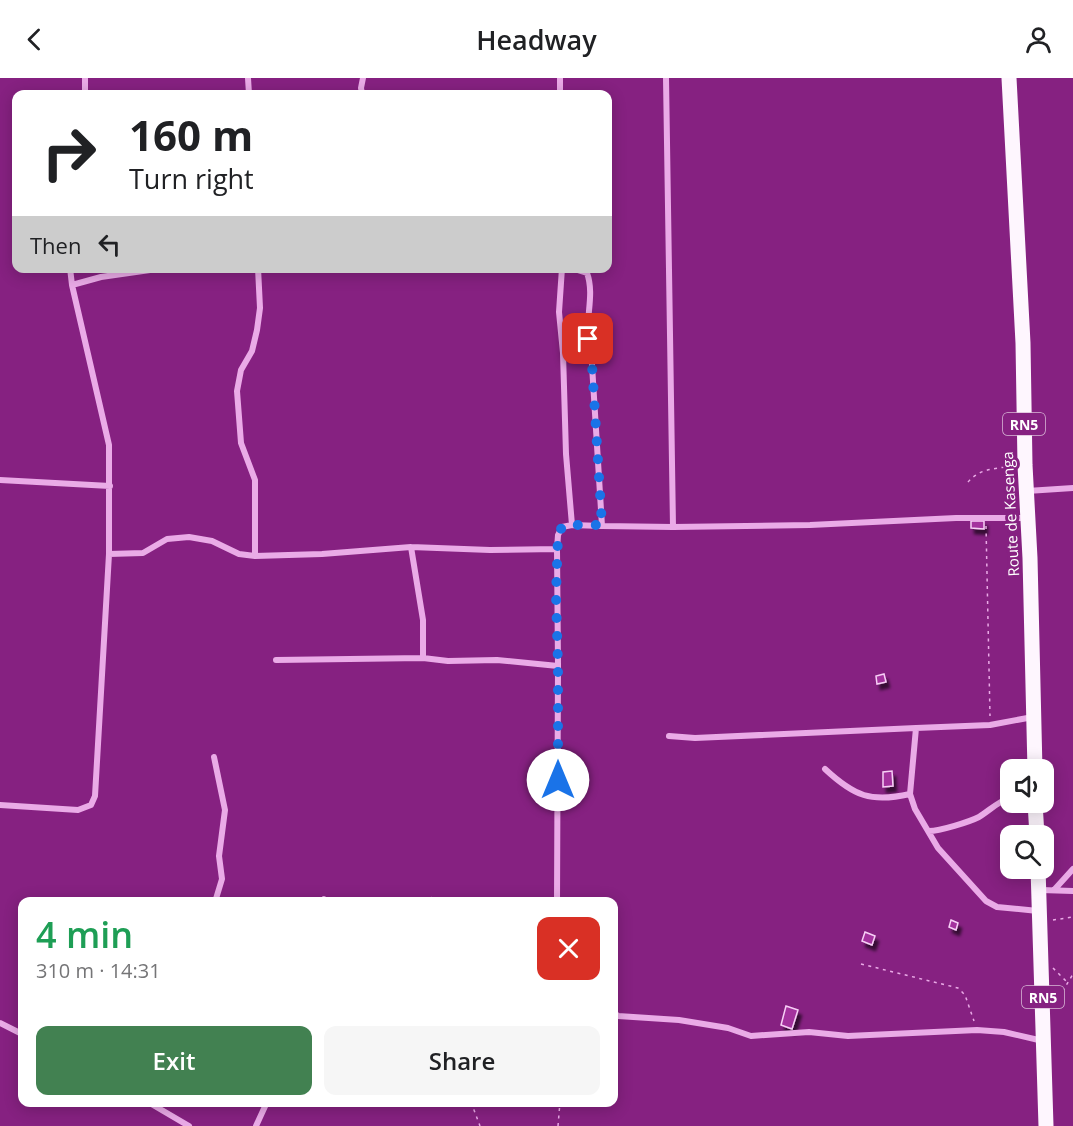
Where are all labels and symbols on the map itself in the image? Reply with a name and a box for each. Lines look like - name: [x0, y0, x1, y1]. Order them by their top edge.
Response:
- pin: [562, 313, 613, 364]
- road number: RN5: [1003, 413, 1045, 435]
- street label: Route de Kasenga: [997, 451, 1023, 577]
- position arrow: [526, 748, 590, 812]
- road number: RN5: [1022, 986, 1064, 1008]

